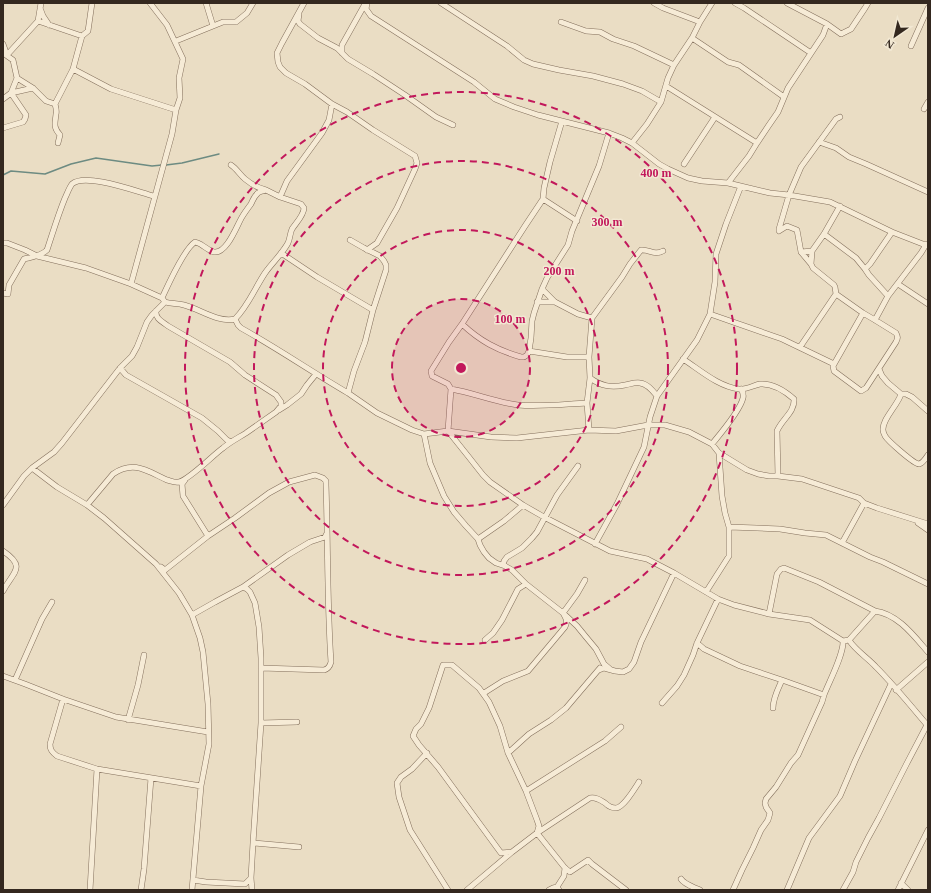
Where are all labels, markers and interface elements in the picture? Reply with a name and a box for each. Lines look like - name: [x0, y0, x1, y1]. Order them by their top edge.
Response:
- north arrow: [875, 16, 915, 56]
- text: N: [883, 37, 896, 51]
- text: 400 m: [641, 166, 672, 180]
- text: 300 m: [592, 215, 623, 229]
- text: 200 m: [544, 264, 575, 278]
- text: 100 m: [495, 312, 526, 326]
- centre of rings: [454, 361, 468, 375]

